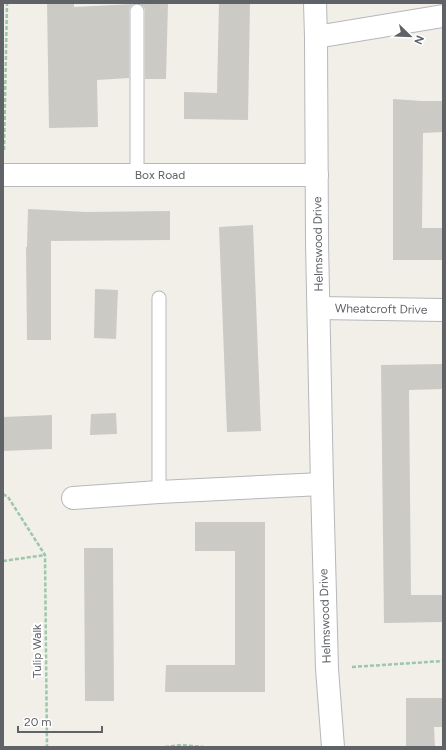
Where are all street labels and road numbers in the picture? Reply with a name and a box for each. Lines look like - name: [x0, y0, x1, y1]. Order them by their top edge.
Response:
- street label: Box Road: [135, 168, 185, 182]
- street label: Helmswood Drive: [310, 196, 326, 292]
- street label: Wheatcroft Drive: [335, 301, 428, 317]
- street label: Helmswood Drive: [316, 568, 334, 664]
- street label: Tulip Walk: [30, 624, 44, 678]

